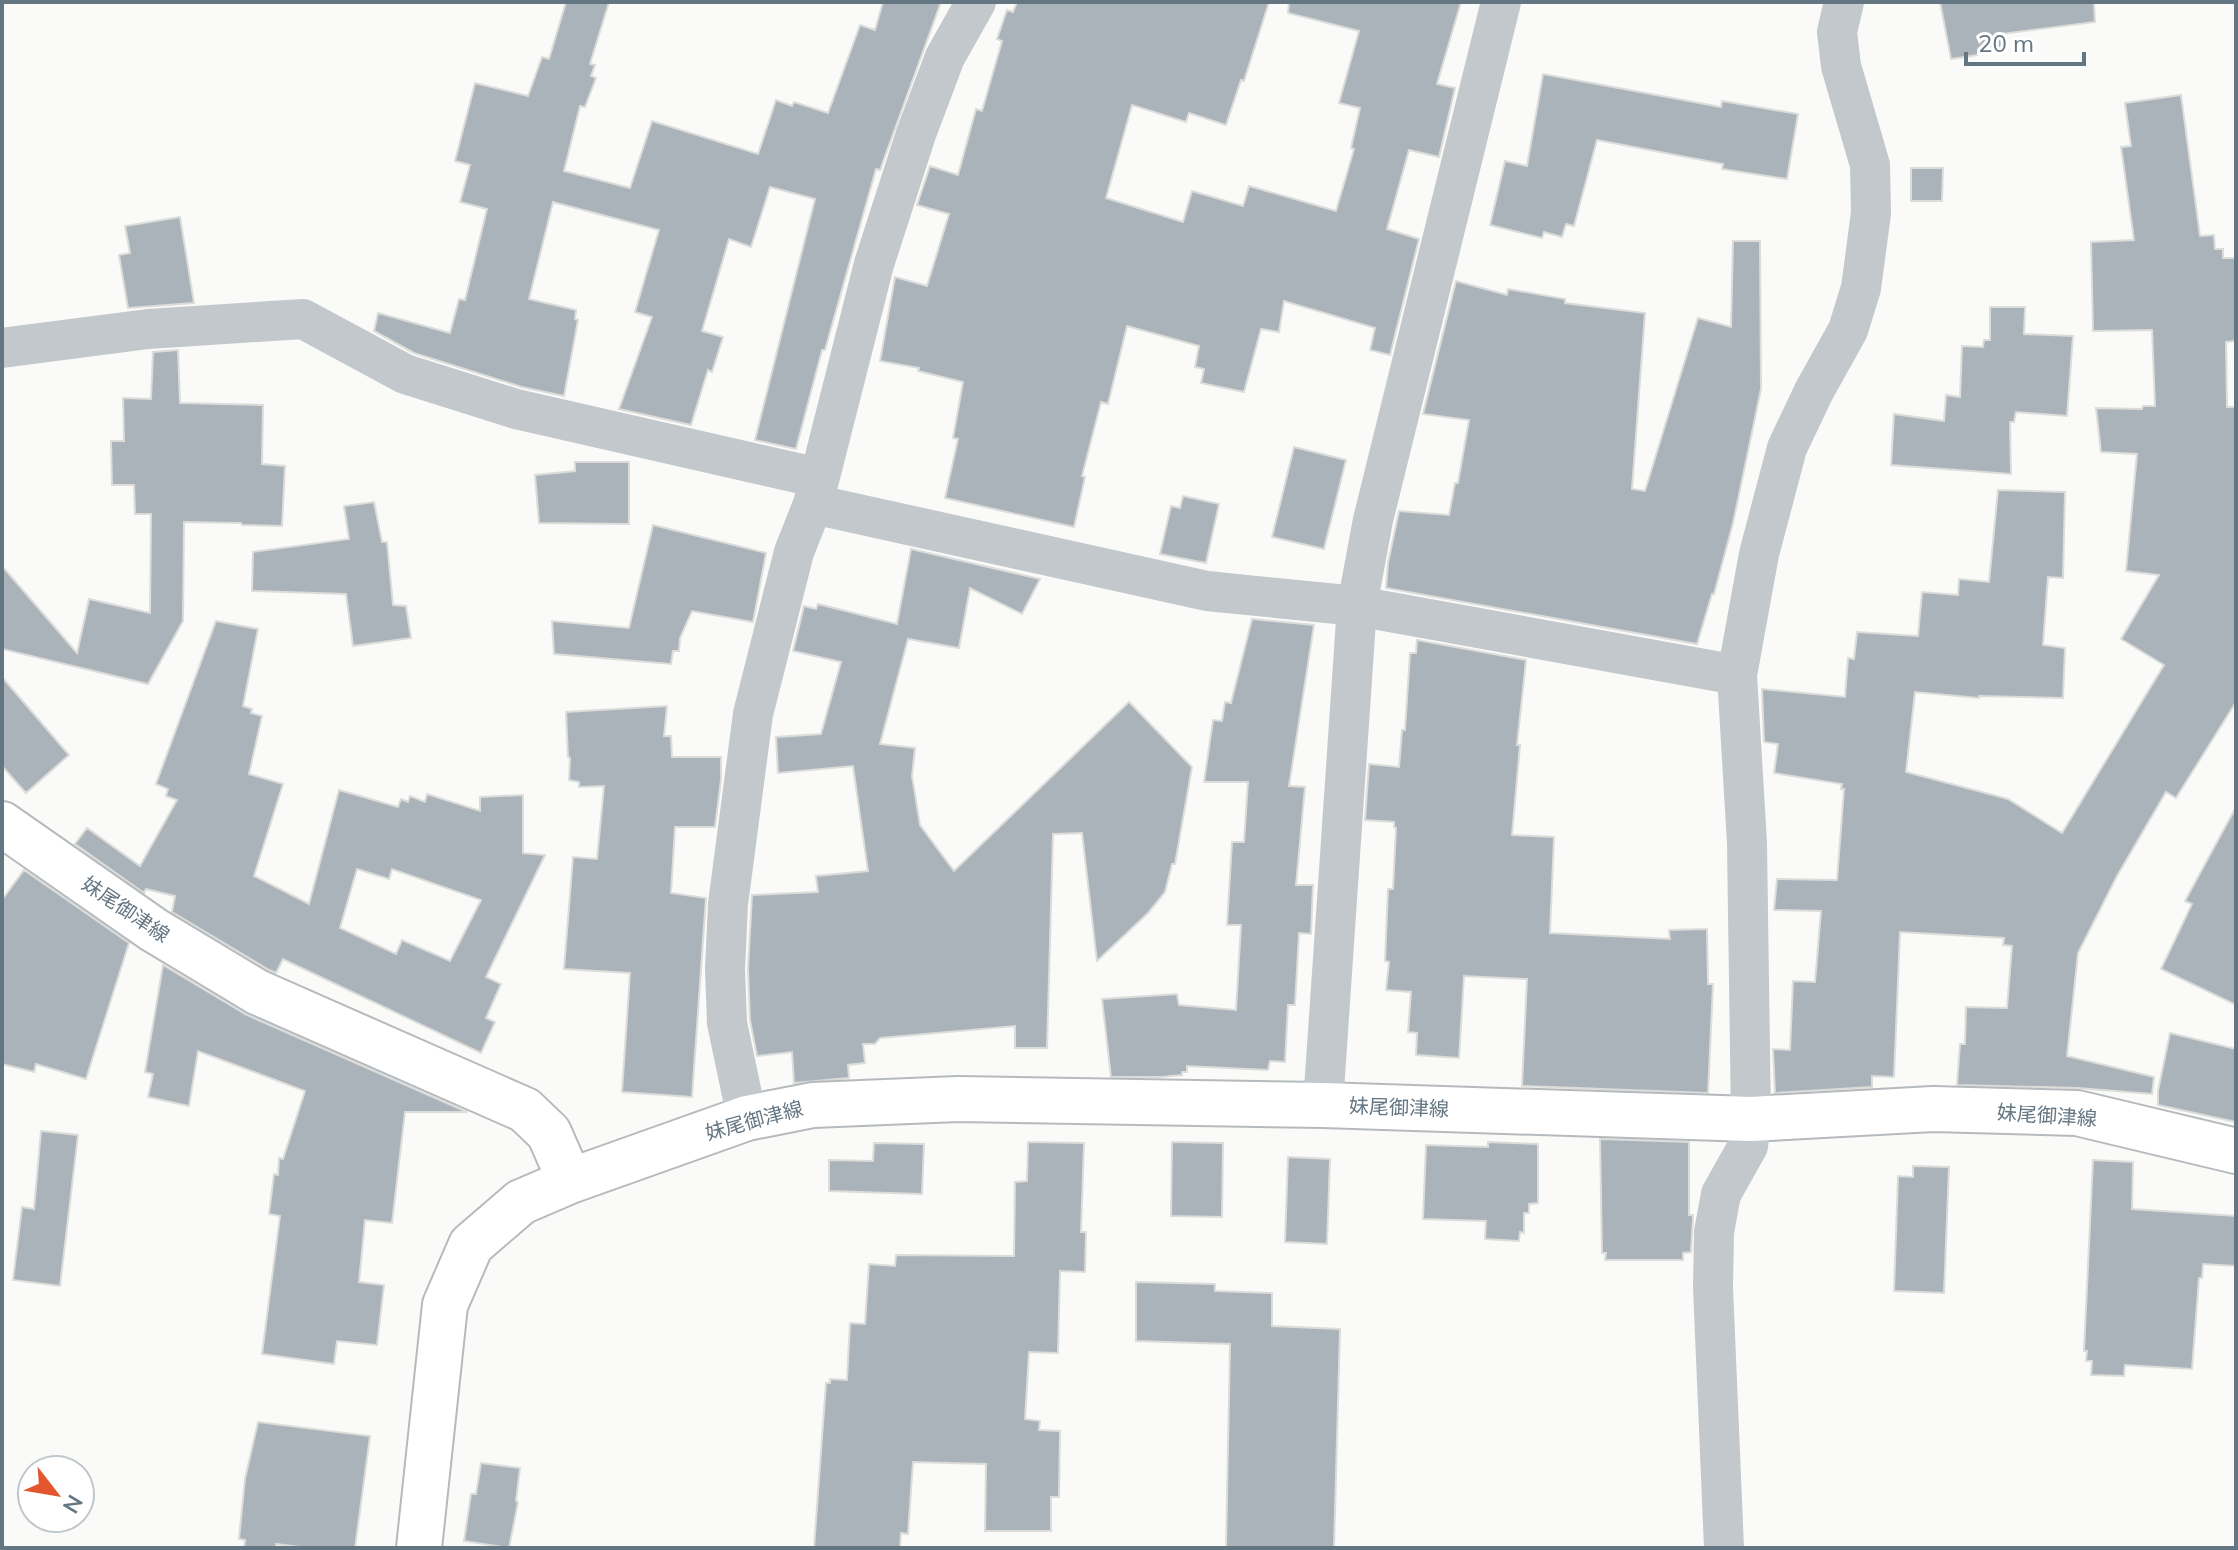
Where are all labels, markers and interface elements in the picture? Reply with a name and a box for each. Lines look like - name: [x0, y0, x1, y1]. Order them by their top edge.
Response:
- scale bar: [1966, 16, 2084, 66]
- text: 20 m: [1978, 28, 2034, 58]
- street label: 妹尾御津線: [78, 871, 174, 947]
- street label: 妹尾御津線: [1349, 1093, 1449, 1121]
- street label: 妹尾御津線: [702, 1095, 806, 1145]
- street label: 妹尾御津線: [1996, 1099, 2098, 1131]
- north arrow: [16, 1454, 96, 1534]
- text: N: [57, 1490, 89, 1519]

